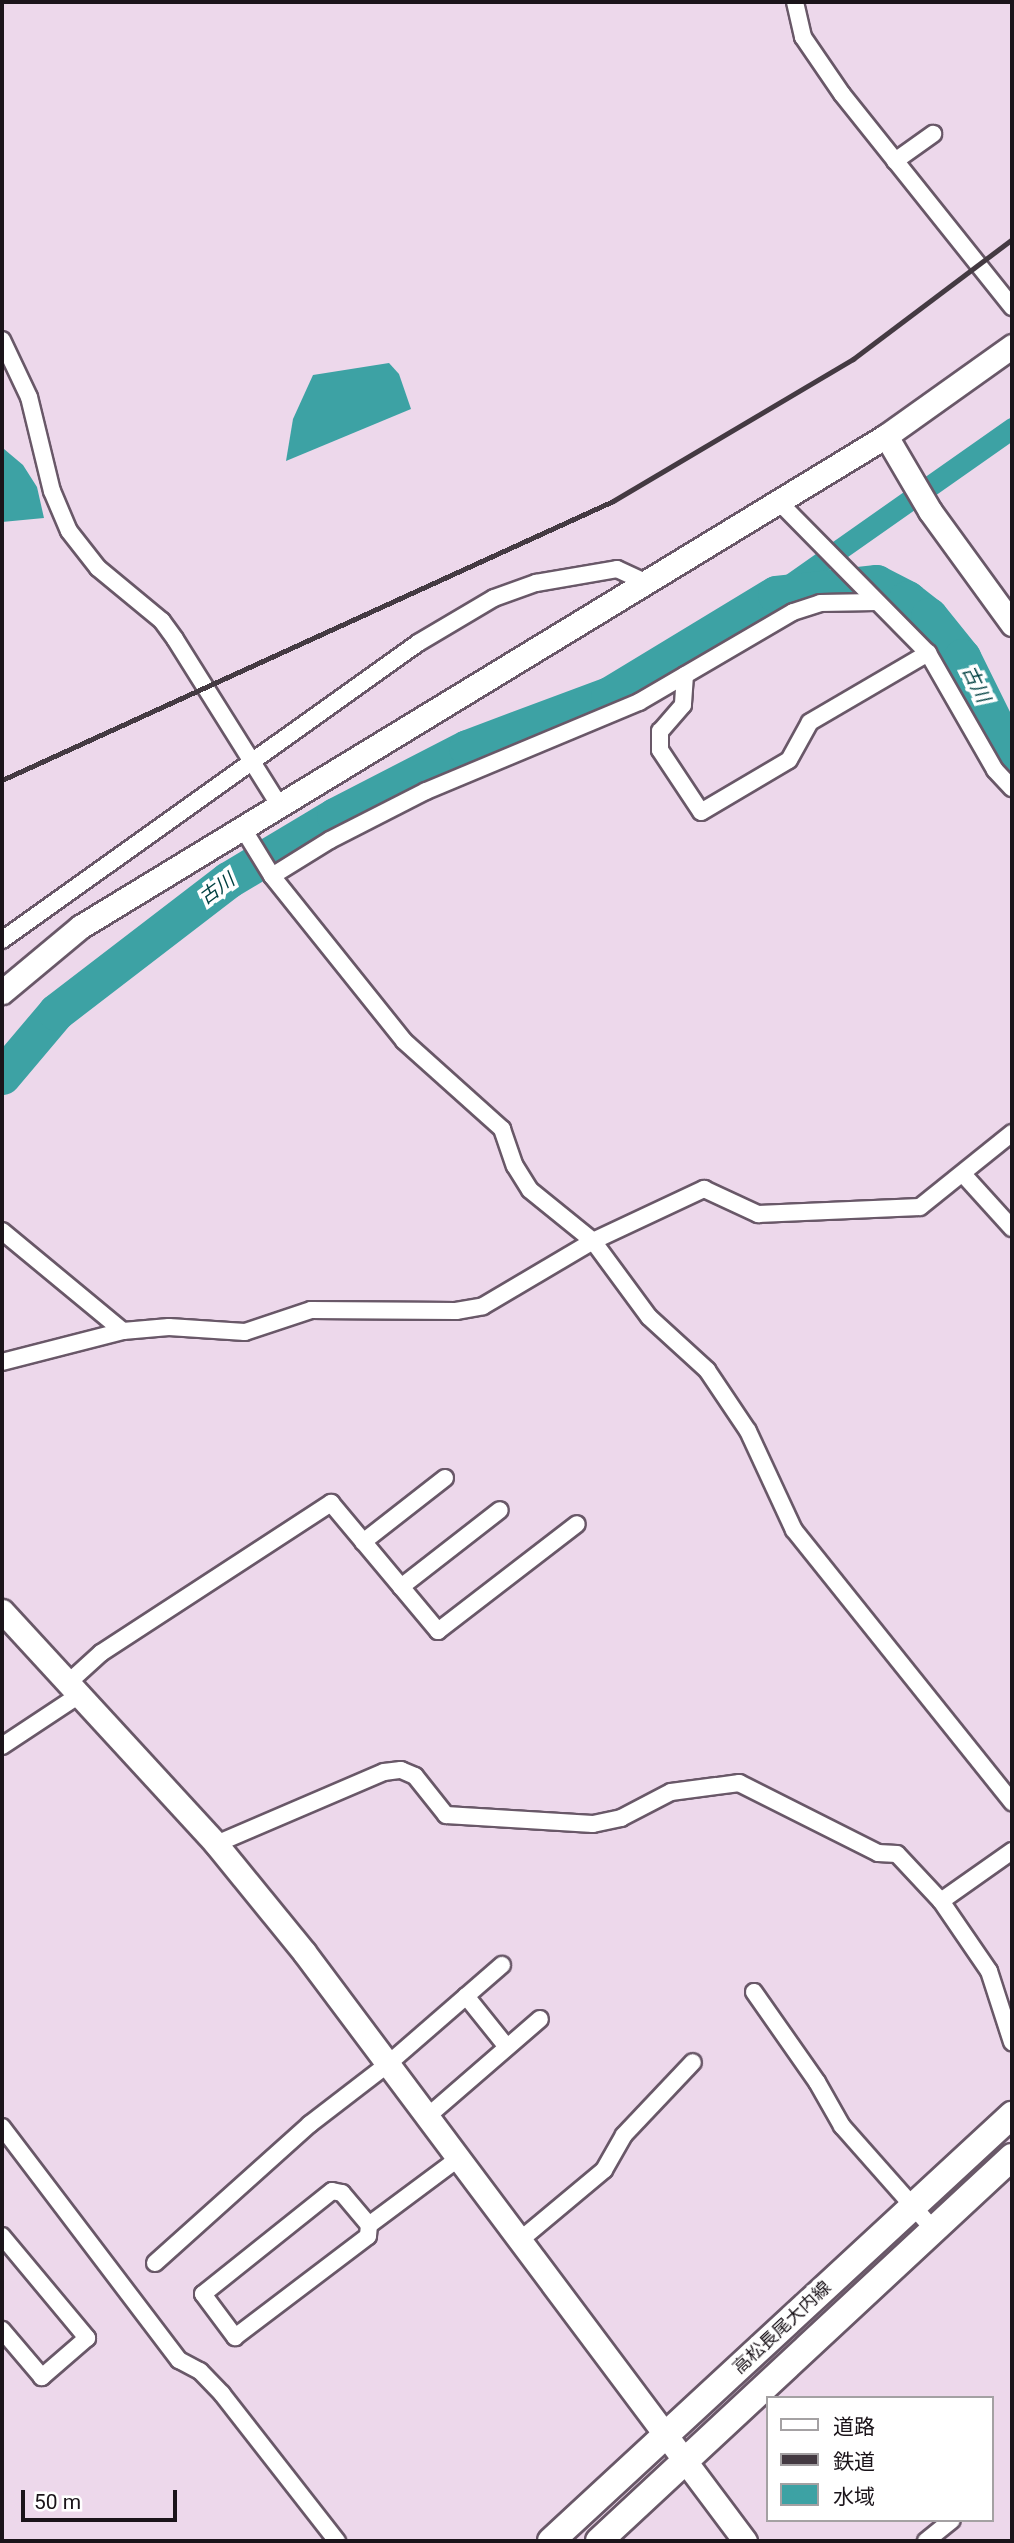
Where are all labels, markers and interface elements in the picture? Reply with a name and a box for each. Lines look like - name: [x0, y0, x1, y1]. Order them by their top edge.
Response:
- water label: 古川: [957, 662, 995, 706]
- water label: 古川: [195, 869, 239, 909]
- street label: 高松長尾大内線: [729, 2277, 835, 2379]
- legend: [766, 2396, 993, 2522]
- text: 道路: [833, 2415, 875, 2439]
- text: 鉄道: [833, 2450, 875, 2474]
- scale bar: [24, 2476, 180, 2520]
- text: 水域: [833, 2485, 875, 2509]
- text: 50 m: [34, 2490, 81, 2514]

